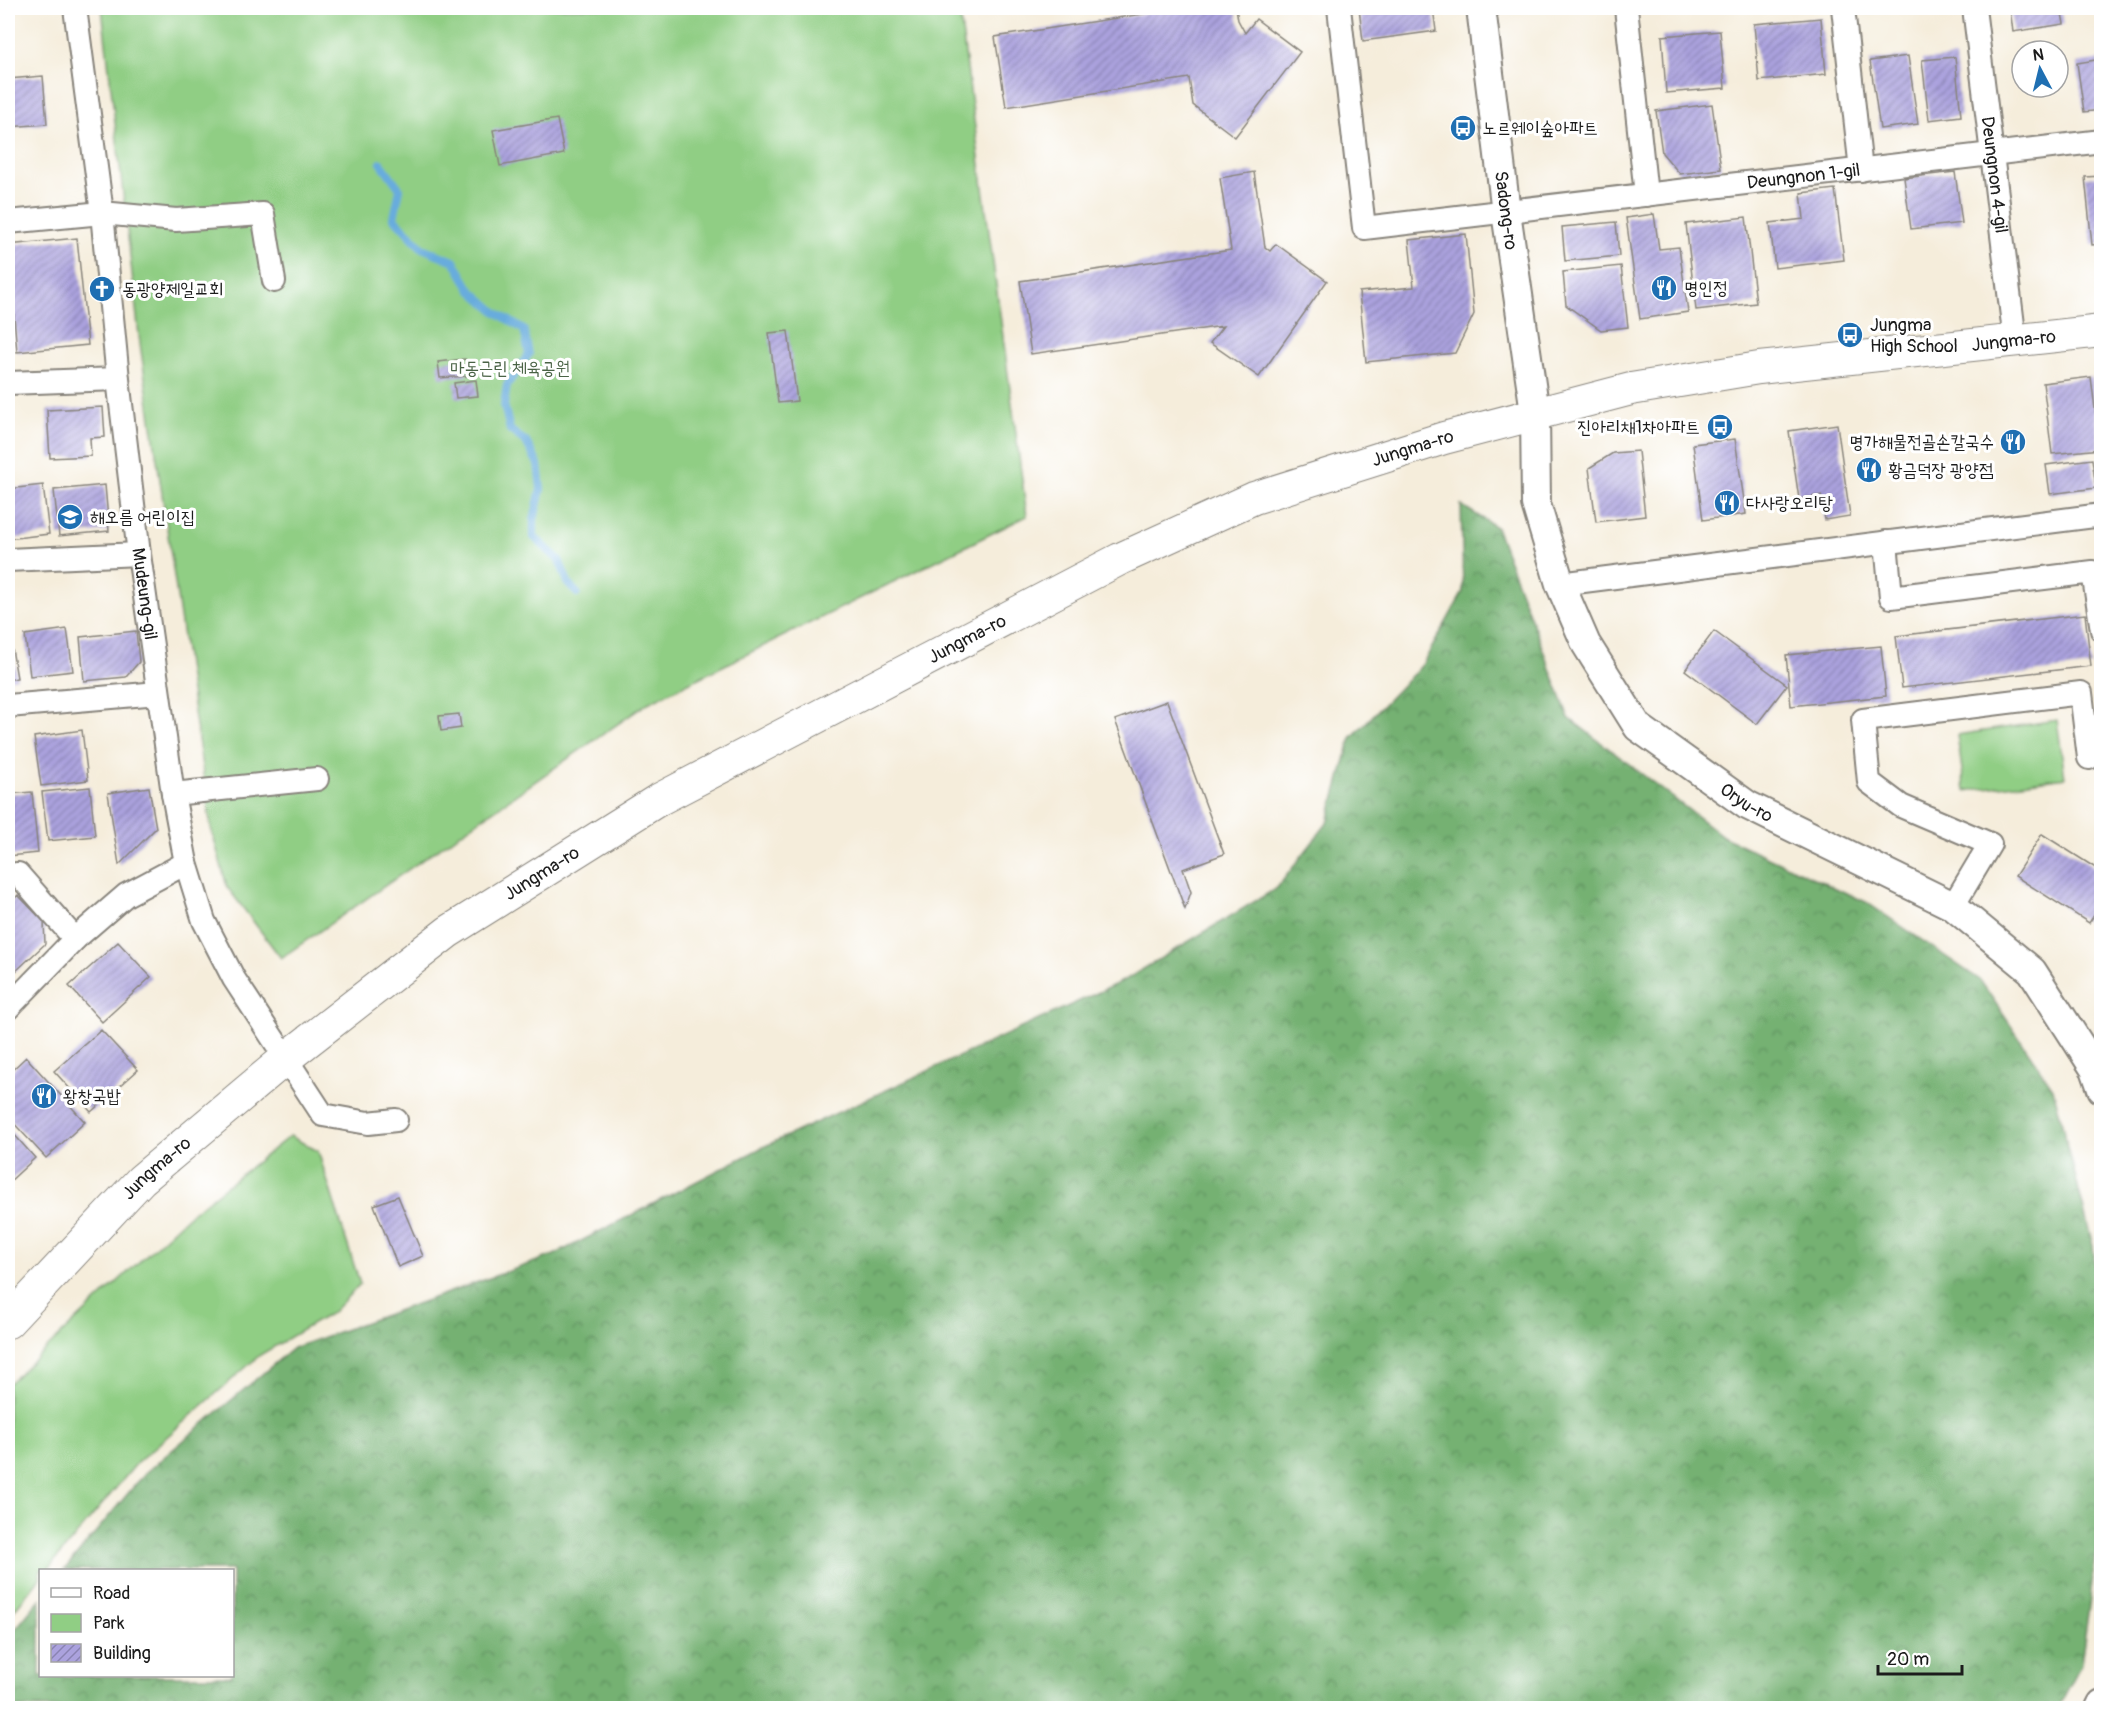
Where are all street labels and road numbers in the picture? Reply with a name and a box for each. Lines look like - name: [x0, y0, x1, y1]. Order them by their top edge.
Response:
- street label: Deungnon 4-gil: [1975, 115, 2013, 234]
- street label: Deungnon 1-gil: [1746, 159, 1862, 195]
- street label: Sadong-ro: [1489, 170, 1522, 252]
- street label: Jungma-ro: [1970, 325, 2057, 357]
- street label: Jungma-ro: [1369, 425, 1457, 472]
- street label: Mudeung-gil: [126, 546, 162, 641]
- street label: Jungma-ro: [924, 609, 1011, 669]
- street label: Oryu-ro: [1715, 778, 1777, 828]
- street label: Jungma-ro: [500, 841, 584, 906]
- street label: Jungma-ro: [117, 1132, 196, 1205]

